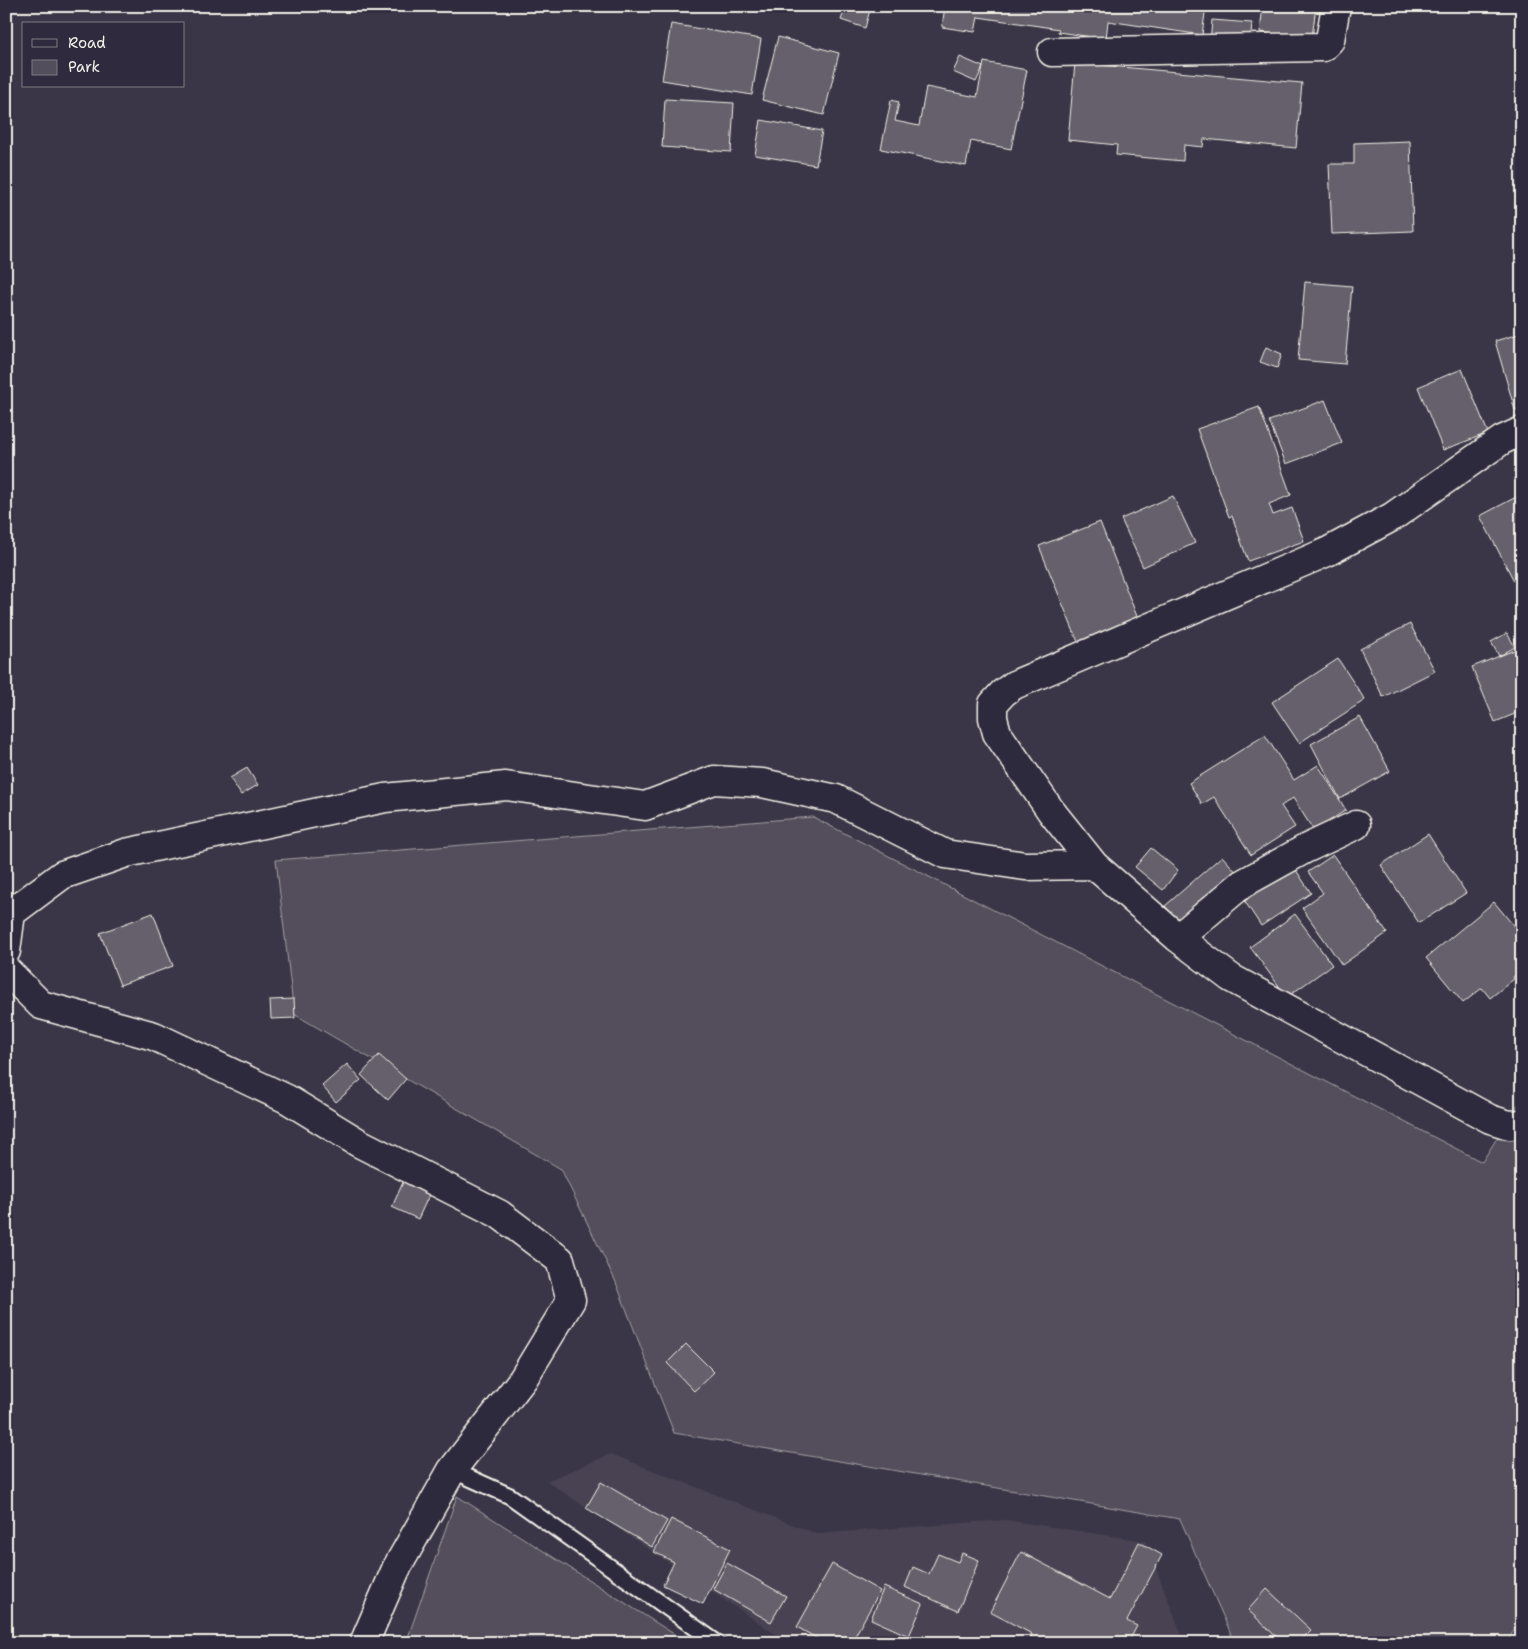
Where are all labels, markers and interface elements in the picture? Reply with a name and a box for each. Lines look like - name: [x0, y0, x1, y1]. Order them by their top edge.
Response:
- legend: [22, 22, 185, 88]
- text: Road: [68, 33, 106, 53]
- text: Park: [68, 57, 100, 77]

